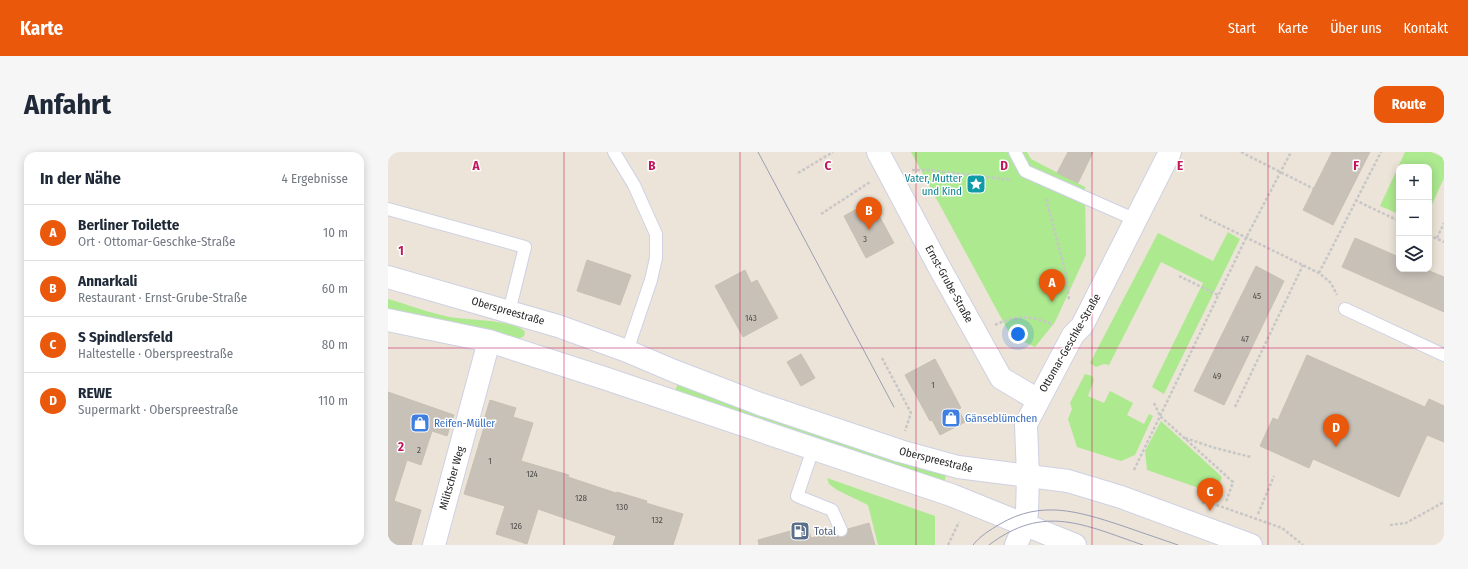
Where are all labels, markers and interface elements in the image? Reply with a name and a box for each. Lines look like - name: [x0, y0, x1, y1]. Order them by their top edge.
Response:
- text: Karte: [20, 17, 63, 40]
- text: Start: [1228, 20, 1256, 37]
- text: Karte: [1278, 20, 1308, 37]
- text: Über uns: [1330, 20, 1382, 37]
- text: Kontakt: [1404, 20, 1448, 37]
- button: Route: [1374, 86, 1444, 123]
- text: Anfahrt: [24, 88, 111, 121]
- text: A: [471, 158, 480, 173]
- text: B: [648, 158, 656, 173]
- text: C: [825, 158, 832, 173]
- text: D: [1000, 158, 1008, 173]
- text: E: [1177, 158, 1183, 173]
- text: F: [1353, 158, 1359, 173]
- map controls: [1396, 164, 1432, 272]
- button: +: [1396, 164, 1432, 200]
- text: In der Nähe: [40, 168, 121, 189]
- text: 4 Ergebnisse: [282, 171, 348, 186]
- place label: Vater, Mutter und Kind: [905, 172, 962, 198]
- place icon: Vater, Mutter und Kind: [965, 173, 987, 195]
- pin: B: [856, 197, 882, 230]
- button: −: [1396, 200, 1432, 236]
- text: Berliner Toilette: [78, 216, 179, 234]
- text: A: [49, 225, 57, 240]
- text: 10 m: [323, 225, 348, 240]
- text: Ort · Ottomar-Geschke-Straße: [78, 234, 235, 249]
- house number: 3: [863, 234, 867, 244]
- button: layers: [1396, 236, 1432, 272]
- text: 1: [398, 243, 404, 258]
- street label: Ernst-Grube-Straße: [922, 243, 976, 325]
- pin: A: [1039, 269, 1065, 302]
- text: Annarkali: [78, 272, 138, 290]
- text: B: [49, 281, 57, 296]
- text: 60 m: [322, 281, 348, 296]
- text: Restaurant · Ernst-Grube-Straße: [78, 290, 247, 305]
- house number: 45: [1253, 291, 1261, 301]
- street label: Ottomar-Geschke-Straße: [1037, 292, 1103, 394]
- street label: Oberspreestraße: [470, 294, 546, 328]
- house number: 143: [745, 313, 757, 323]
- your location: [1008, 324, 1028, 344]
- text: S Spindlersfeld: [78, 328, 173, 346]
- house number: 47: [1241, 334, 1249, 344]
- text: C: [50, 337, 56, 352]
- text: 80 m: [322, 337, 348, 352]
- text: Haltestelle · Oberspreestraße: [78, 346, 233, 361]
- house number: 49: [1213, 371, 1221, 381]
- house number: 1: [931, 380, 935, 390]
- text: REWE: [78, 384, 112, 402]
- text: D: [49, 393, 57, 408]
- text: 110 m: [318, 393, 348, 408]
- text: Supermarkt · Oberspreestraße: [78, 402, 238, 417]
- shop icon: Gänseblümchen: [940, 407, 962, 429]
- shop icon: Reifen-Müller: [409, 412, 431, 434]
- place label: Gänseblümchen: [965, 412, 1037, 425]
- pin: D: [1323, 414, 1349, 447]
- place label: Reifen-Müller: [434, 417, 495, 430]
- text: 2: [397, 439, 404, 454]
- street label: Militscher Weg: [437, 444, 468, 511]
- house number: 2: [417, 445, 421, 455]
- street label: Oberspreestraße: [898, 445, 974, 475]
- house number: 1: [488, 456, 492, 466]
- house number: 124: [526, 469, 538, 479]
- pin: C: [1197, 478, 1223, 511]
- house number: 128: [575, 493, 587, 503]
- house number: 130: [616, 502, 628, 512]
- house number: 132: [651, 515, 663, 525]
- fuel station icon: Total: [789, 520, 811, 542]
- house number: 126: [510, 521, 523, 531]
- place label: Total: [814, 525, 836, 538]

